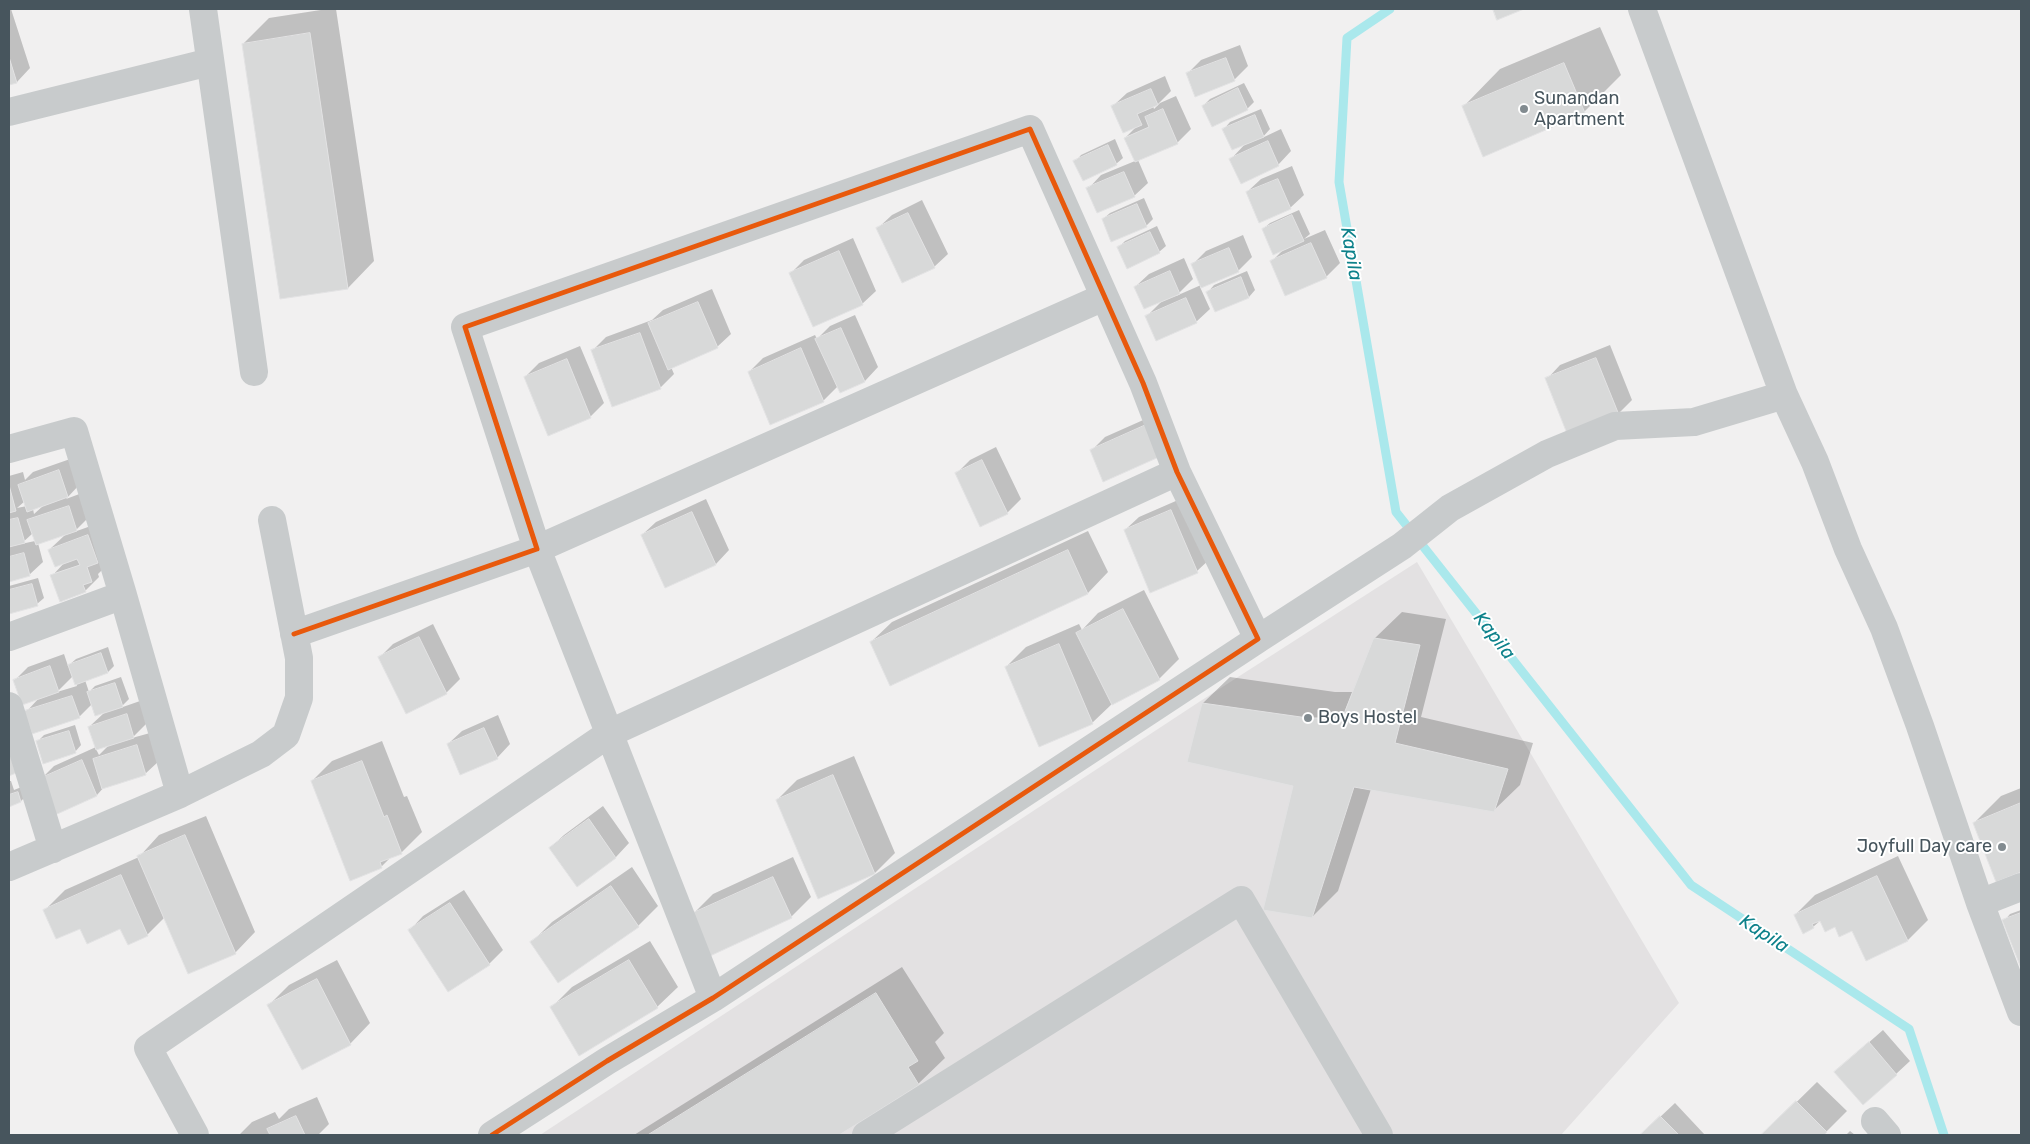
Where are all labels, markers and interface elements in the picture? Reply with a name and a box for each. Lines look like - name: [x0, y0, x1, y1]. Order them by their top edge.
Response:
- place label: Sunandan Apartment: [1534, 88, 1624, 130]
- marker: Sunandan Apartment: [1518, 103, 1530, 115]
- water label: Kapila: [1335, 225, 1367, 283]
- water label: Kapila: [1468, 608, 1520, 664]
- place label: Boys Hostel: [1318, 707, 1417, 729]
- marker: Boys Hostel: [1302, 712, 1314, 724]
- place label: Joyfull Day care: [1857, 836, 1992, 858]
- marker: Joyfull Day care: [1996, 841, 2008, 853]
- water label: Kapila: [1735, 910, 1793, 958]

